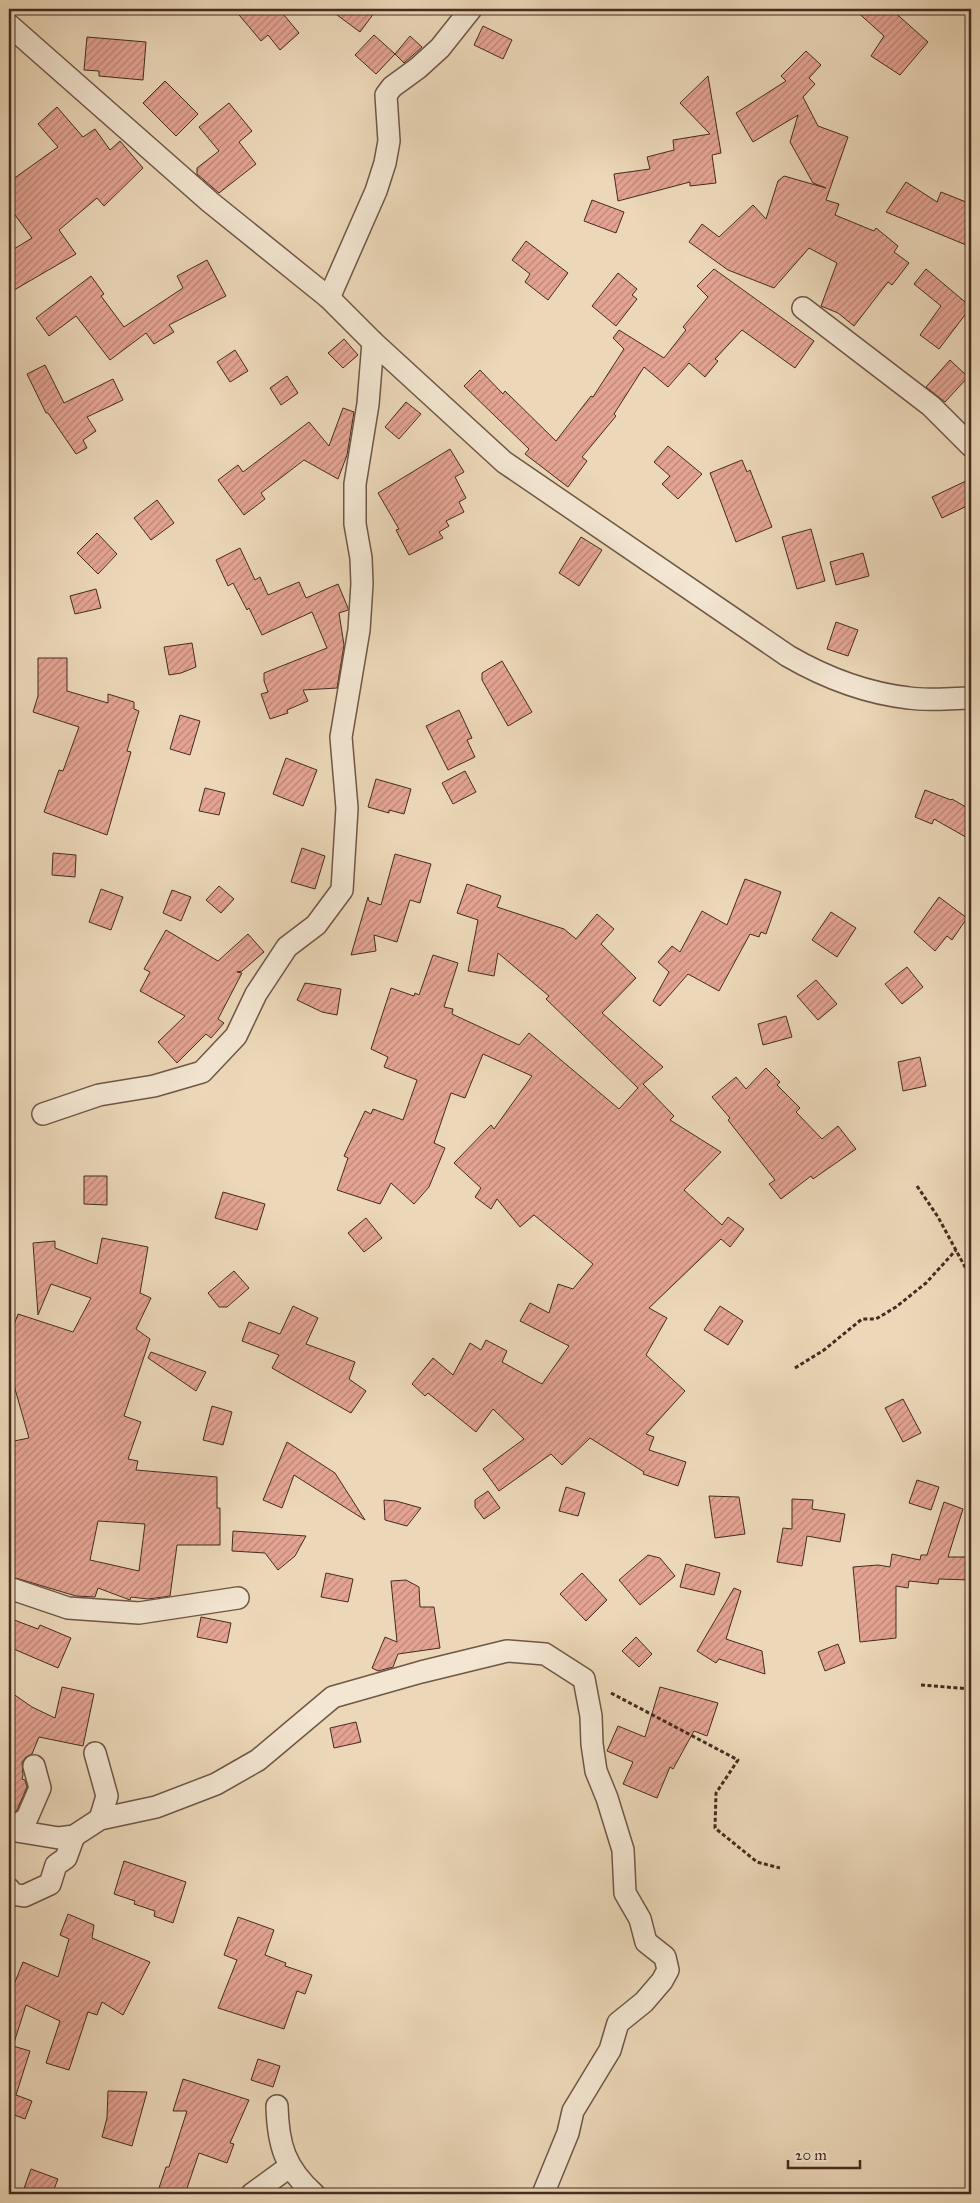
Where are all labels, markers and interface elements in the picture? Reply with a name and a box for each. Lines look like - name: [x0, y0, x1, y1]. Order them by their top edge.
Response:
- scale bar: [788, 2138, 860, 2170]
- text: 20 m: [795, 2146, 827, 2164]

